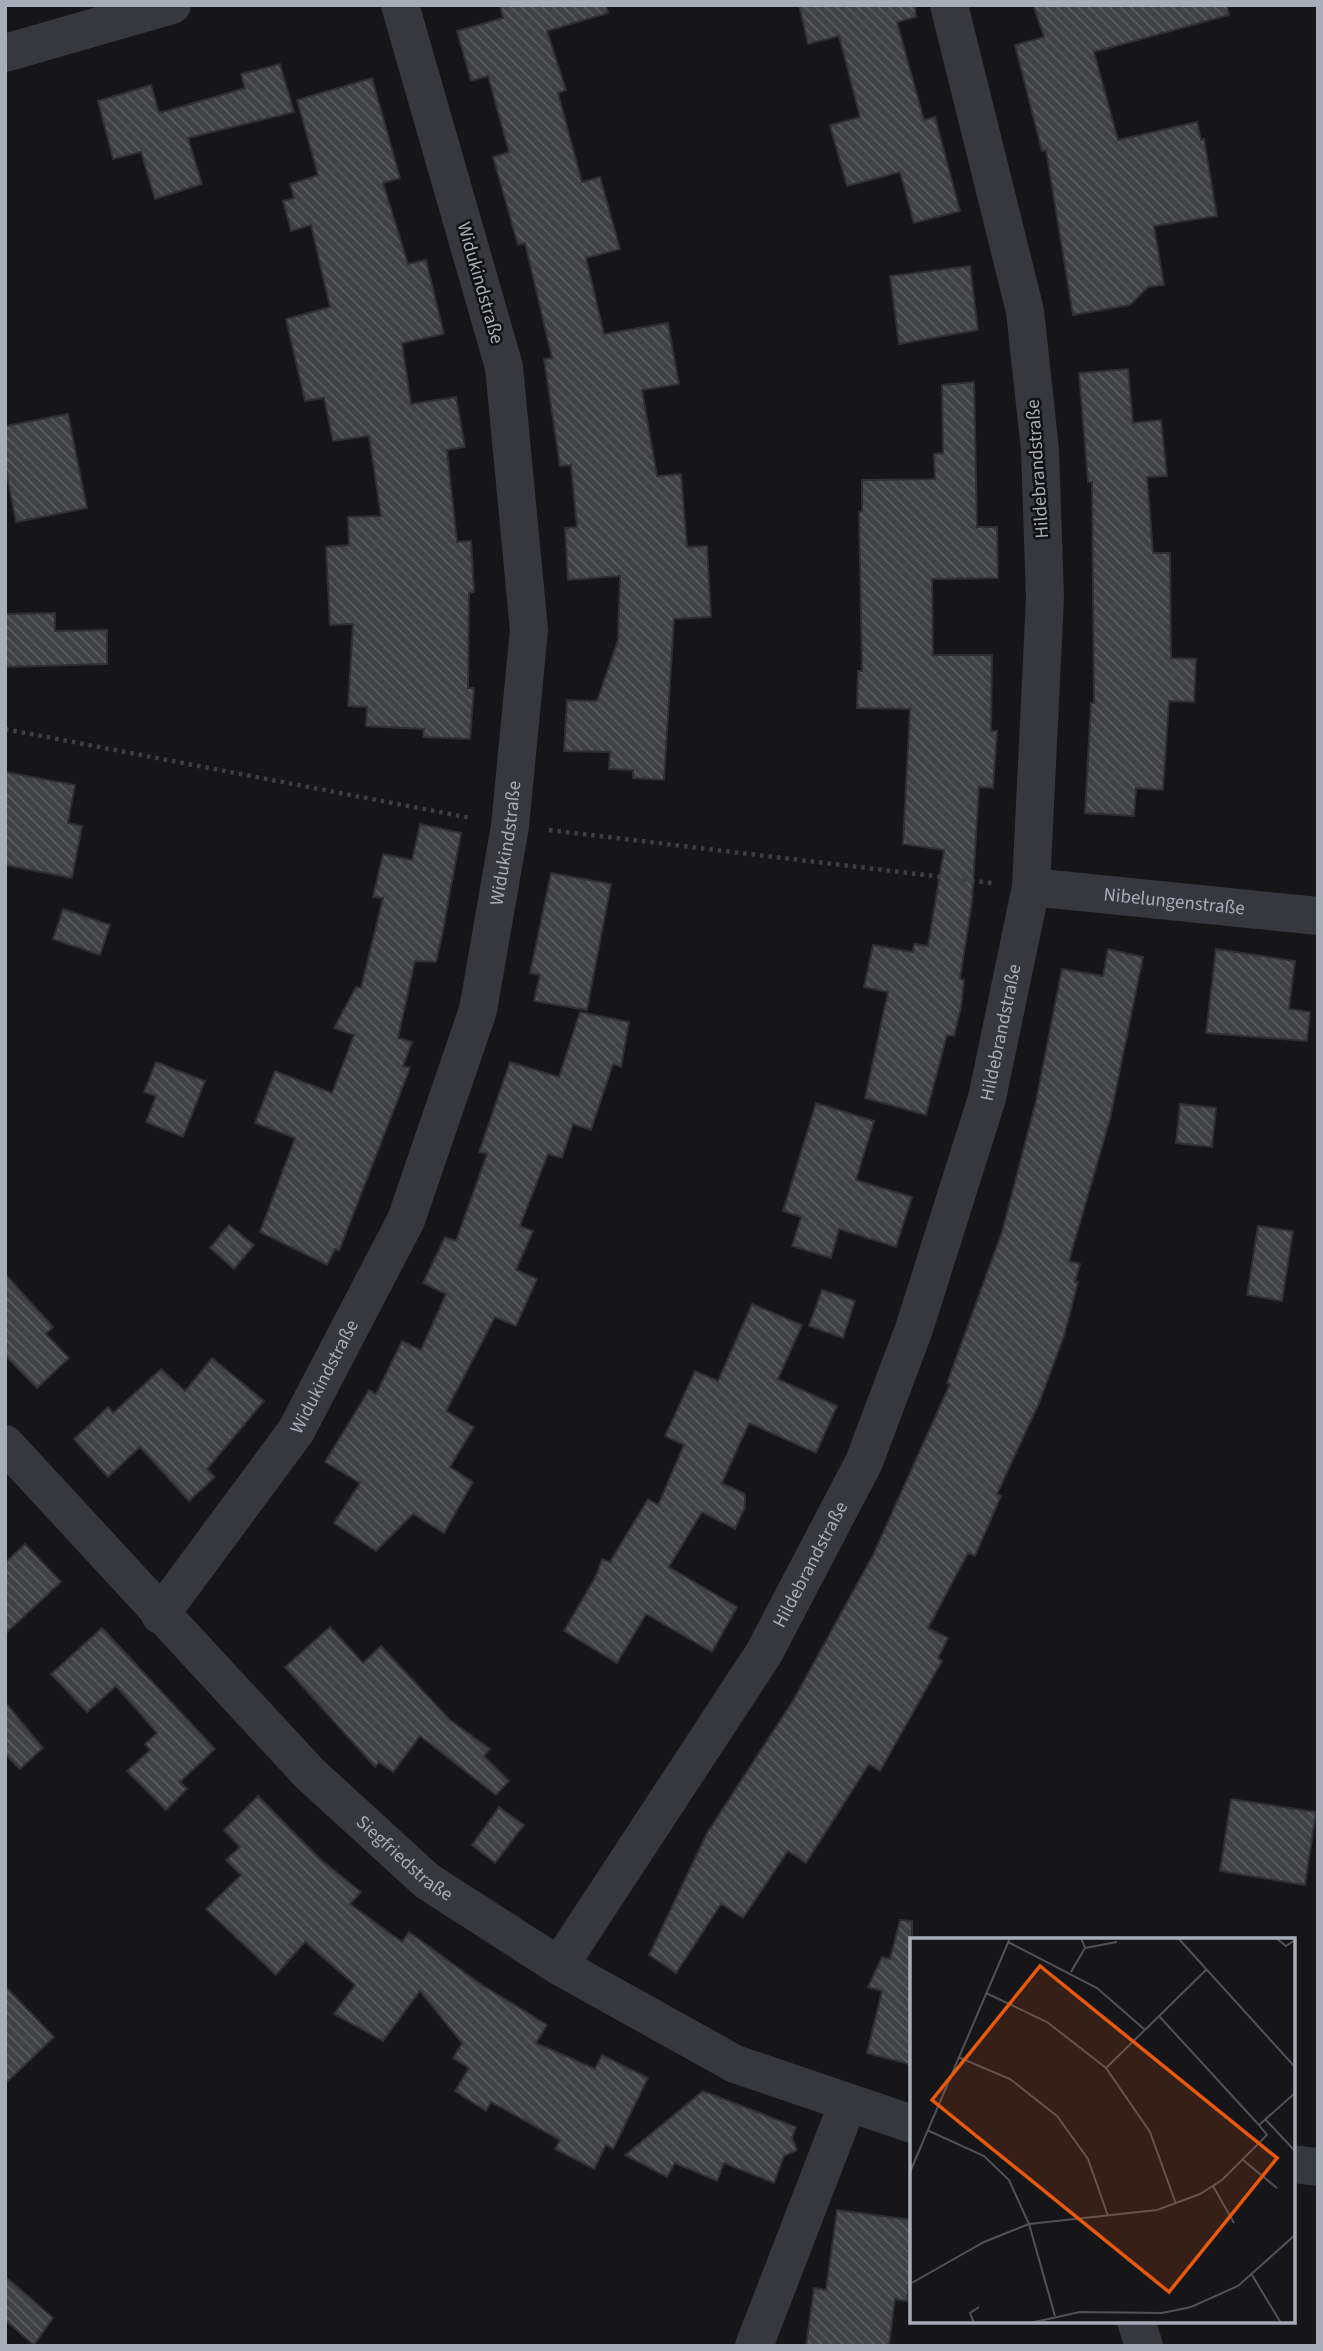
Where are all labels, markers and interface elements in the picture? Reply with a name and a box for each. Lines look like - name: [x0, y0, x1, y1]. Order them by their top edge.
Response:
- street label: Widukindstraße: [450, 219, 510, 347]
- street label: Hildebrandstraße: [1020, 399, 1056, 539]
- street label: Widukindstraße: [483, 780, 528, 908]
- street label: Nibelungenstraße: [1102, 881, 1246, 922]
- street label: Hildebrandstraße: [973, 962, 1028, 1103]
- street label: Widukindstraße: [283, 1315, 365, 1439]
- street label: Hildebrandstraße: [766, 1497, 855, 1633]
- street label: Siegfriedstraße: [350, 1809, 458, 1908]
- inset map: [910, 1938, 1295, 2323]

